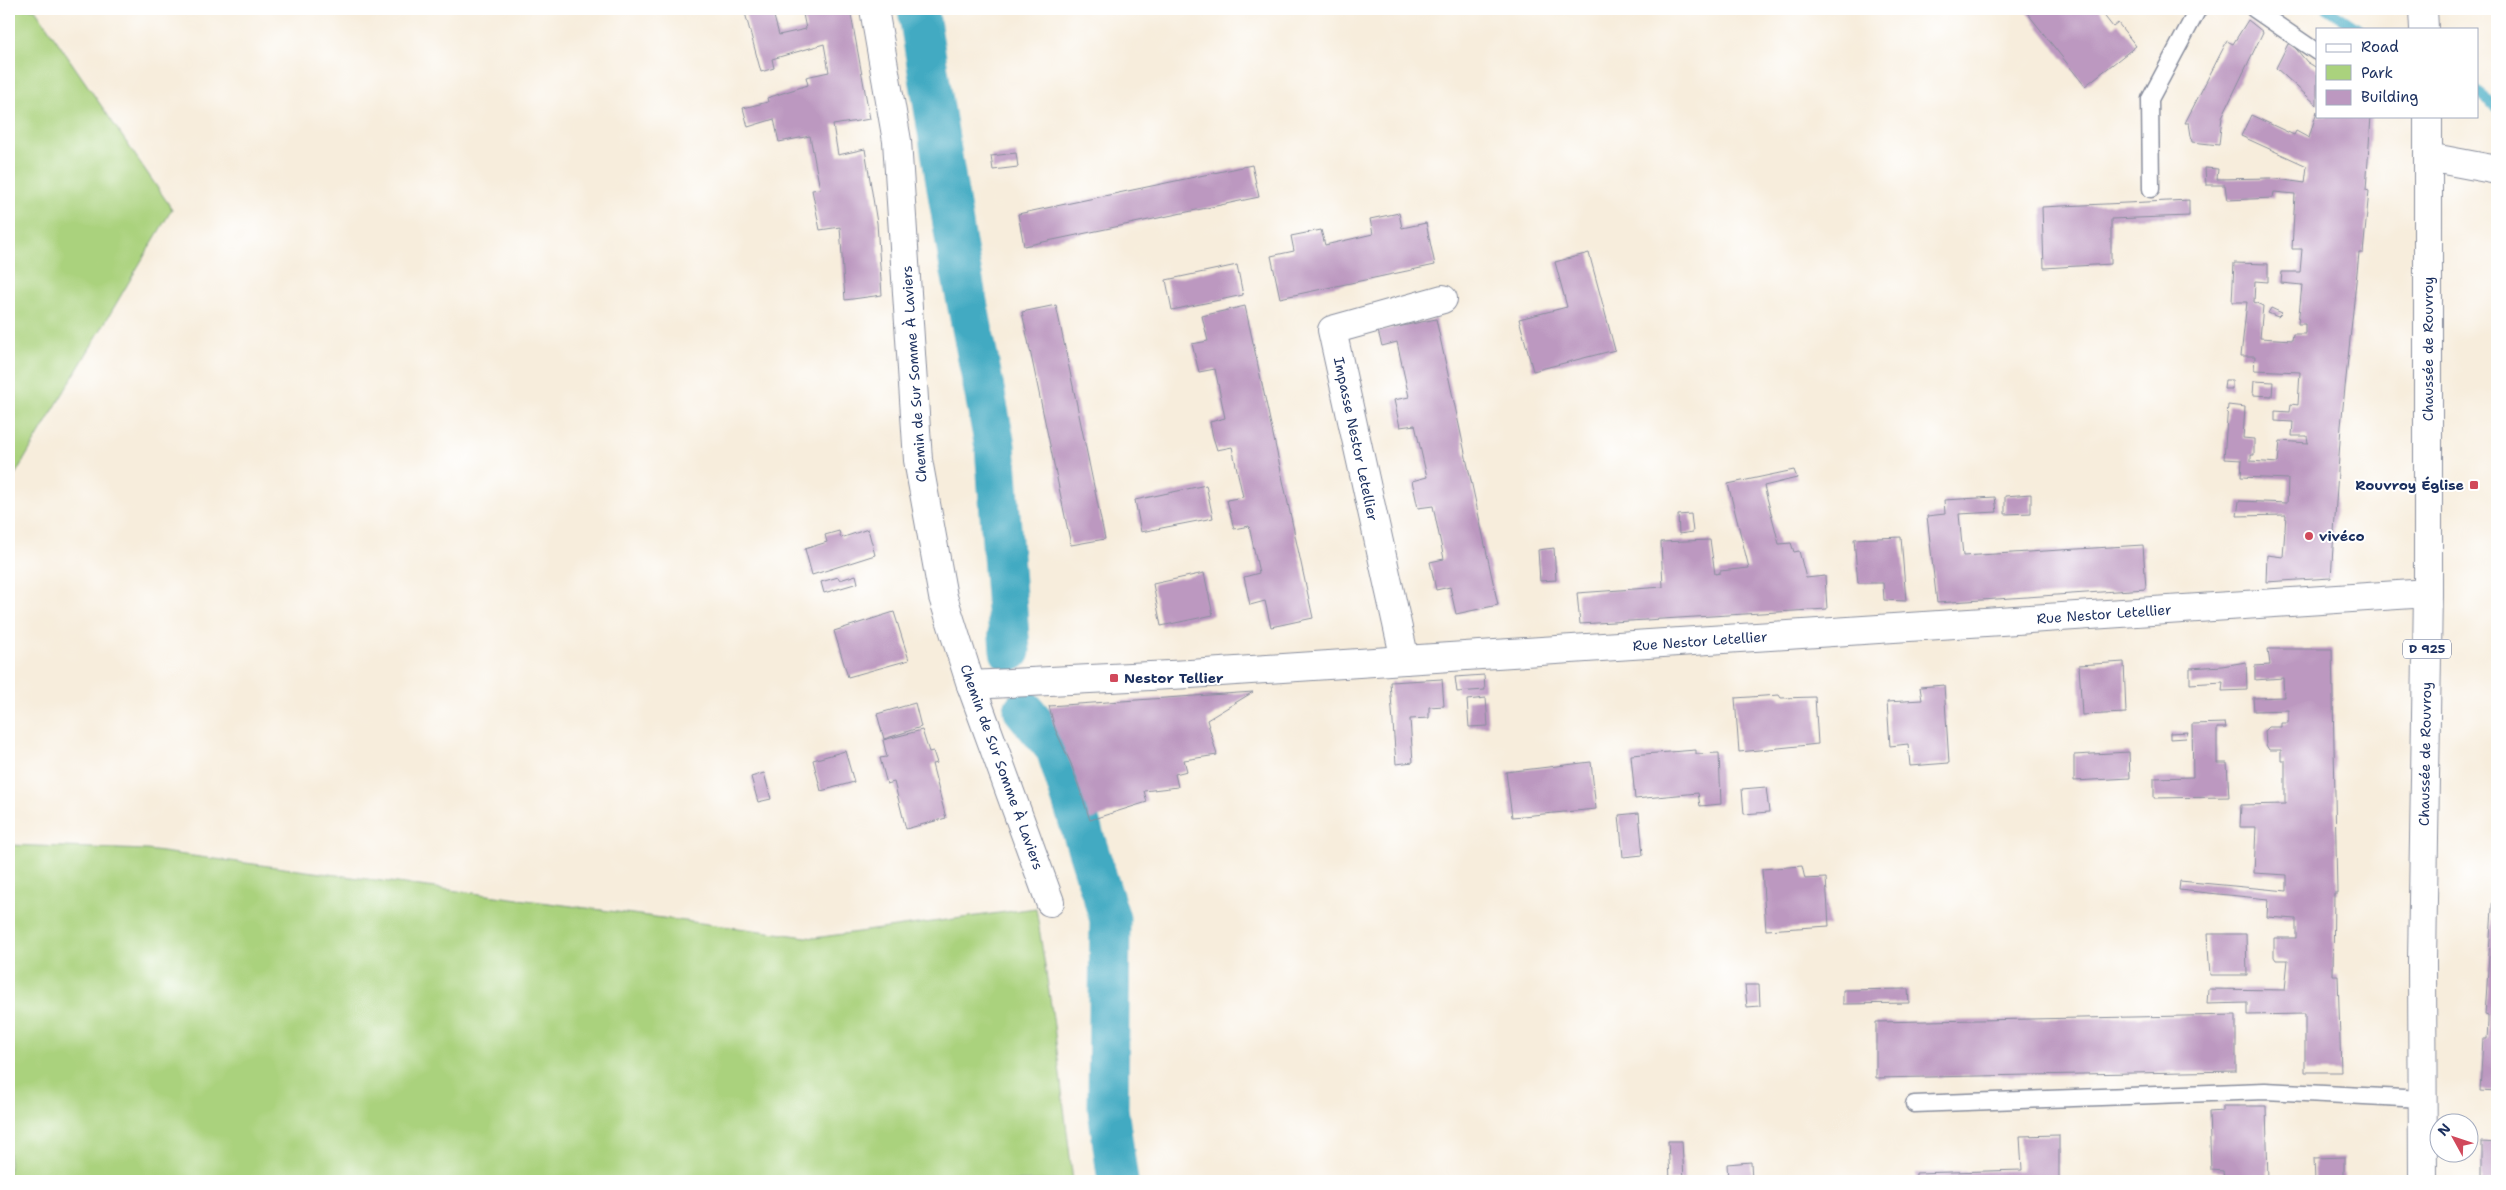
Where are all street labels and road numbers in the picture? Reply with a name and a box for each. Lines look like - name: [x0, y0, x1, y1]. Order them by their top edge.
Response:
- street label: Chemin de Sur Somme À Laviers: [897, 265, 931, 483]
- street label: Chaussée de Rouvroy: [2419, 277, 2437, 421]
- street label: Impasse Nestor Letellier: [1330, 355, 1382, 523]
- street label: Rue Nestor Letellier: [2036, 600, 2172, 628]
- street label: Rue Nestor Letellier: [1632, 627, 1768, 655]
- road number: D 925: [2403, 640, 2451, 659]
- street label: Chemin de Sur Somme À Laviers: [956, 662, 1048, 872]
- street label: Chaussée de Rouvroy: [2415, 682, 2435, 826]

